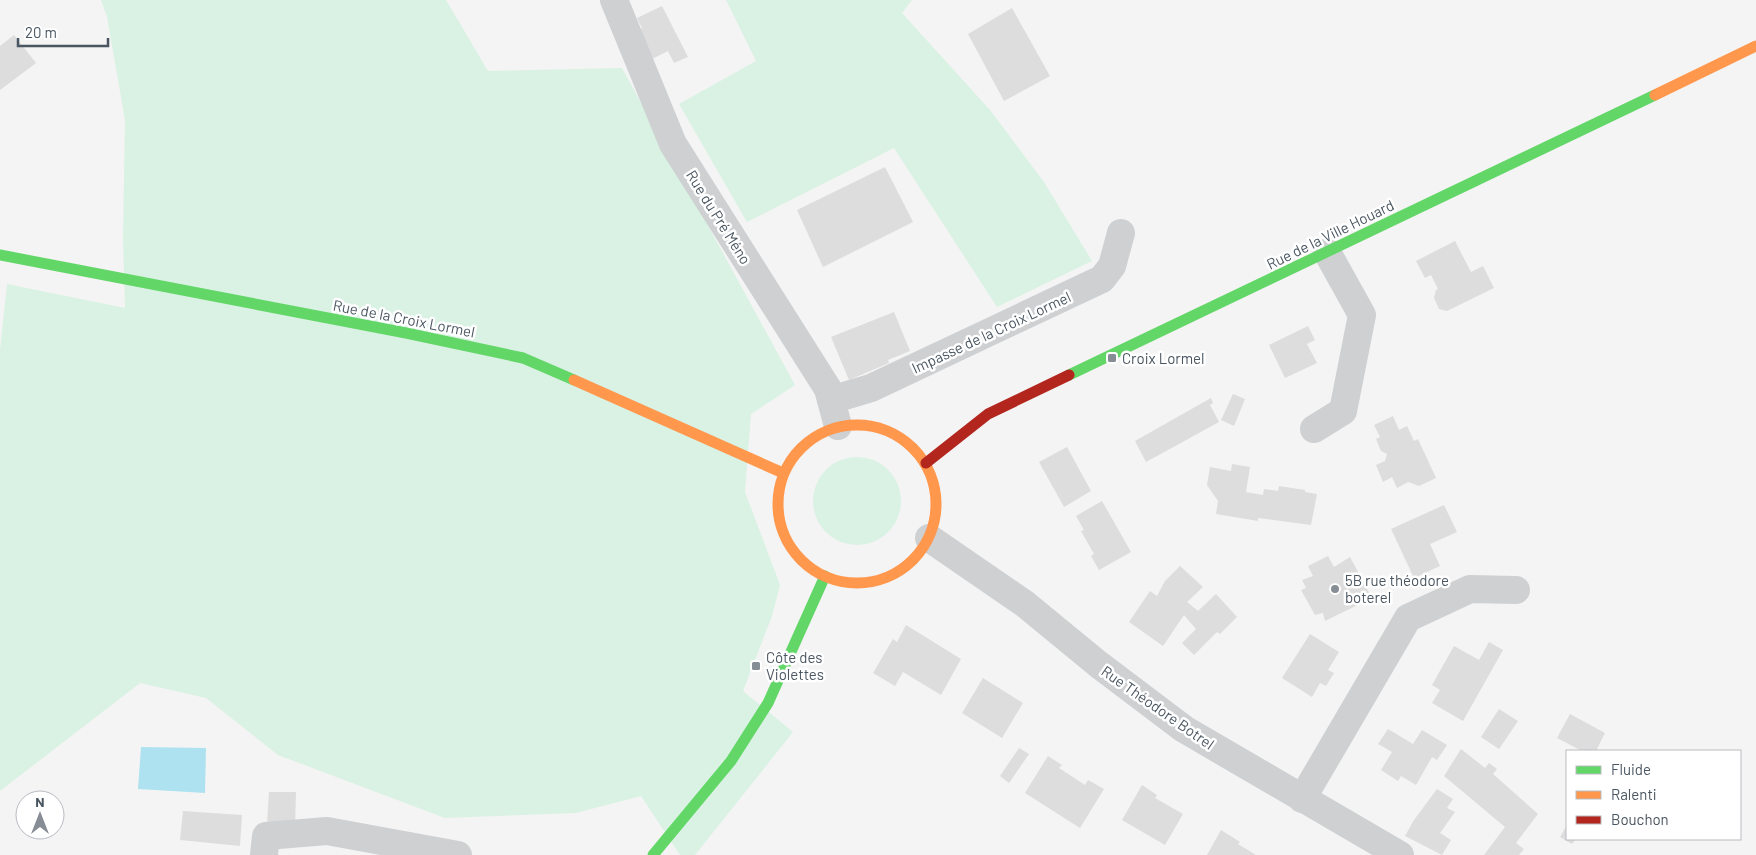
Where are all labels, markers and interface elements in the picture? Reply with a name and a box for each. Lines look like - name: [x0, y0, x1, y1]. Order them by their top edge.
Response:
- scale bar: [18, 15, 108, 47]
- text: 20 m: [25, 23, 57, 41]
- street label: Rue du Pré Méno: [683, 167, 755, 267]
- street label: Rue de la Ville Houard: [1263, 195, 1397, 273]
- street label: Impasse de la Croix Lormel: [909, 287, 1073, 377]
- street label: Rue de la Croix Lormel: [332, 295, 476, 341]
- place label: Croix Lormel: [1122, 349, 1205, 367]
- marker: Croix Lormel: [1106, 352, 1118, 364]
- place label: 5B rue théodore boterel: [1345, 571, 1449, 606]
- marker: 5B rue théodore boterel: [1329, 583, 1341, 595]
- place label: Côte des Violettes: [766, 648, 824, 683]
- marker: Côte des Violettes: [750, 660, 762, 672]
- street label: Rue Théodore Botrel: [1098, 661, 1218, 753]
- legend: [1566, 750, 1741, 840]
- text: Fluide: [1611, 760, 1651, 778]
- text: Ralenti: [1611, 785, 1657, 803]
- north arrow: [15, 790, 65, 840]
- text: N: [35, 793, 45, 810]
- text: Bouchon: [1611, 810, 1669, 828]

